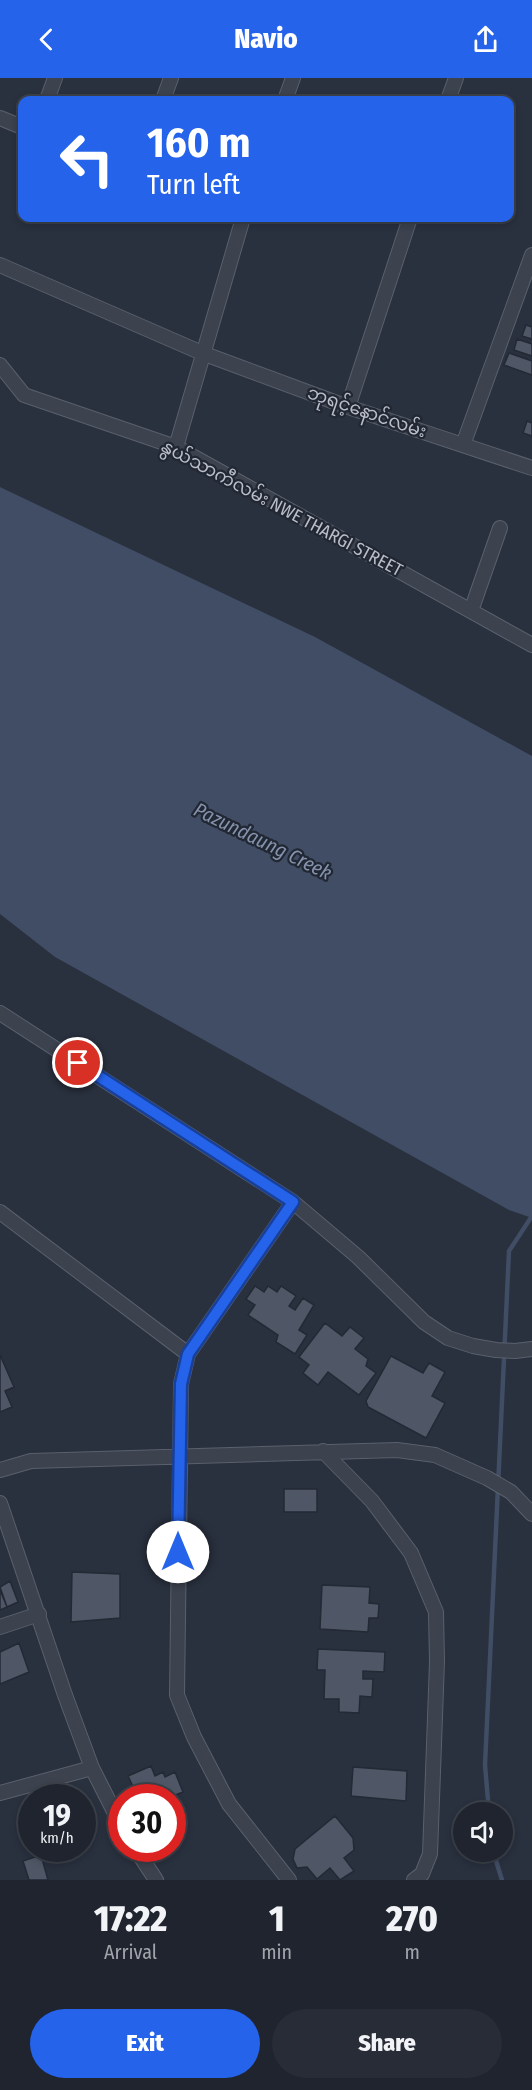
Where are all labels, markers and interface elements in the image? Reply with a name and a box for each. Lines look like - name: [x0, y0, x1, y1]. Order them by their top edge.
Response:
- icon: back: [30, 23, 63, 56]
- text: Navio: [234, 23, 298, 55]
- icon: share: [469, 23, 502, 56]
- text: 160 m: [147, 118, 250, 168]
- icon: left: [48, 120, 126, 198]
- text: Turn left: [147, 169, 240, 201]
- street label: ဘုရင့်နောင်လမ်း: [303, 379, 430, 446]
- street label: နွယ်သာကီလမ်း NWE THARGI STREET: [156, 432, 408, 585]
- water label: Pazundaung Creek: [190, 797, 336, 885]
- pin: [52, 1037, 103, 1088]
- icon: arrive: [61, 1046, 94, 1079]
- position arrow: [146, 1520, 210, 1584]
- speed limit sign: 30: [108, 1784, 186, 1862]
- text: 19: [43, 1798, 71, 1834]
- map controls: [453, 1802, 513, 1862]
- button: sound: [453, 1802, 513, 1862]
- text: km/h: [40, 1829, 74, 1847]
- text: 17:22: [94, 1897, 167, 1941]
- text: 1: [269, 1897, 284, 1941]
- text: 270: [386, 1897, 438, 1941]
- text: Arrival: [104, 1940, 157, 1964]
- text: min: [261, 1940, 292, 1964]
- text: m: [404, 1940, 420, 1964]
- button: Exit: [30, 2009, 260, 2078]
- button: Share: [272, 2009, 502, 2078]

